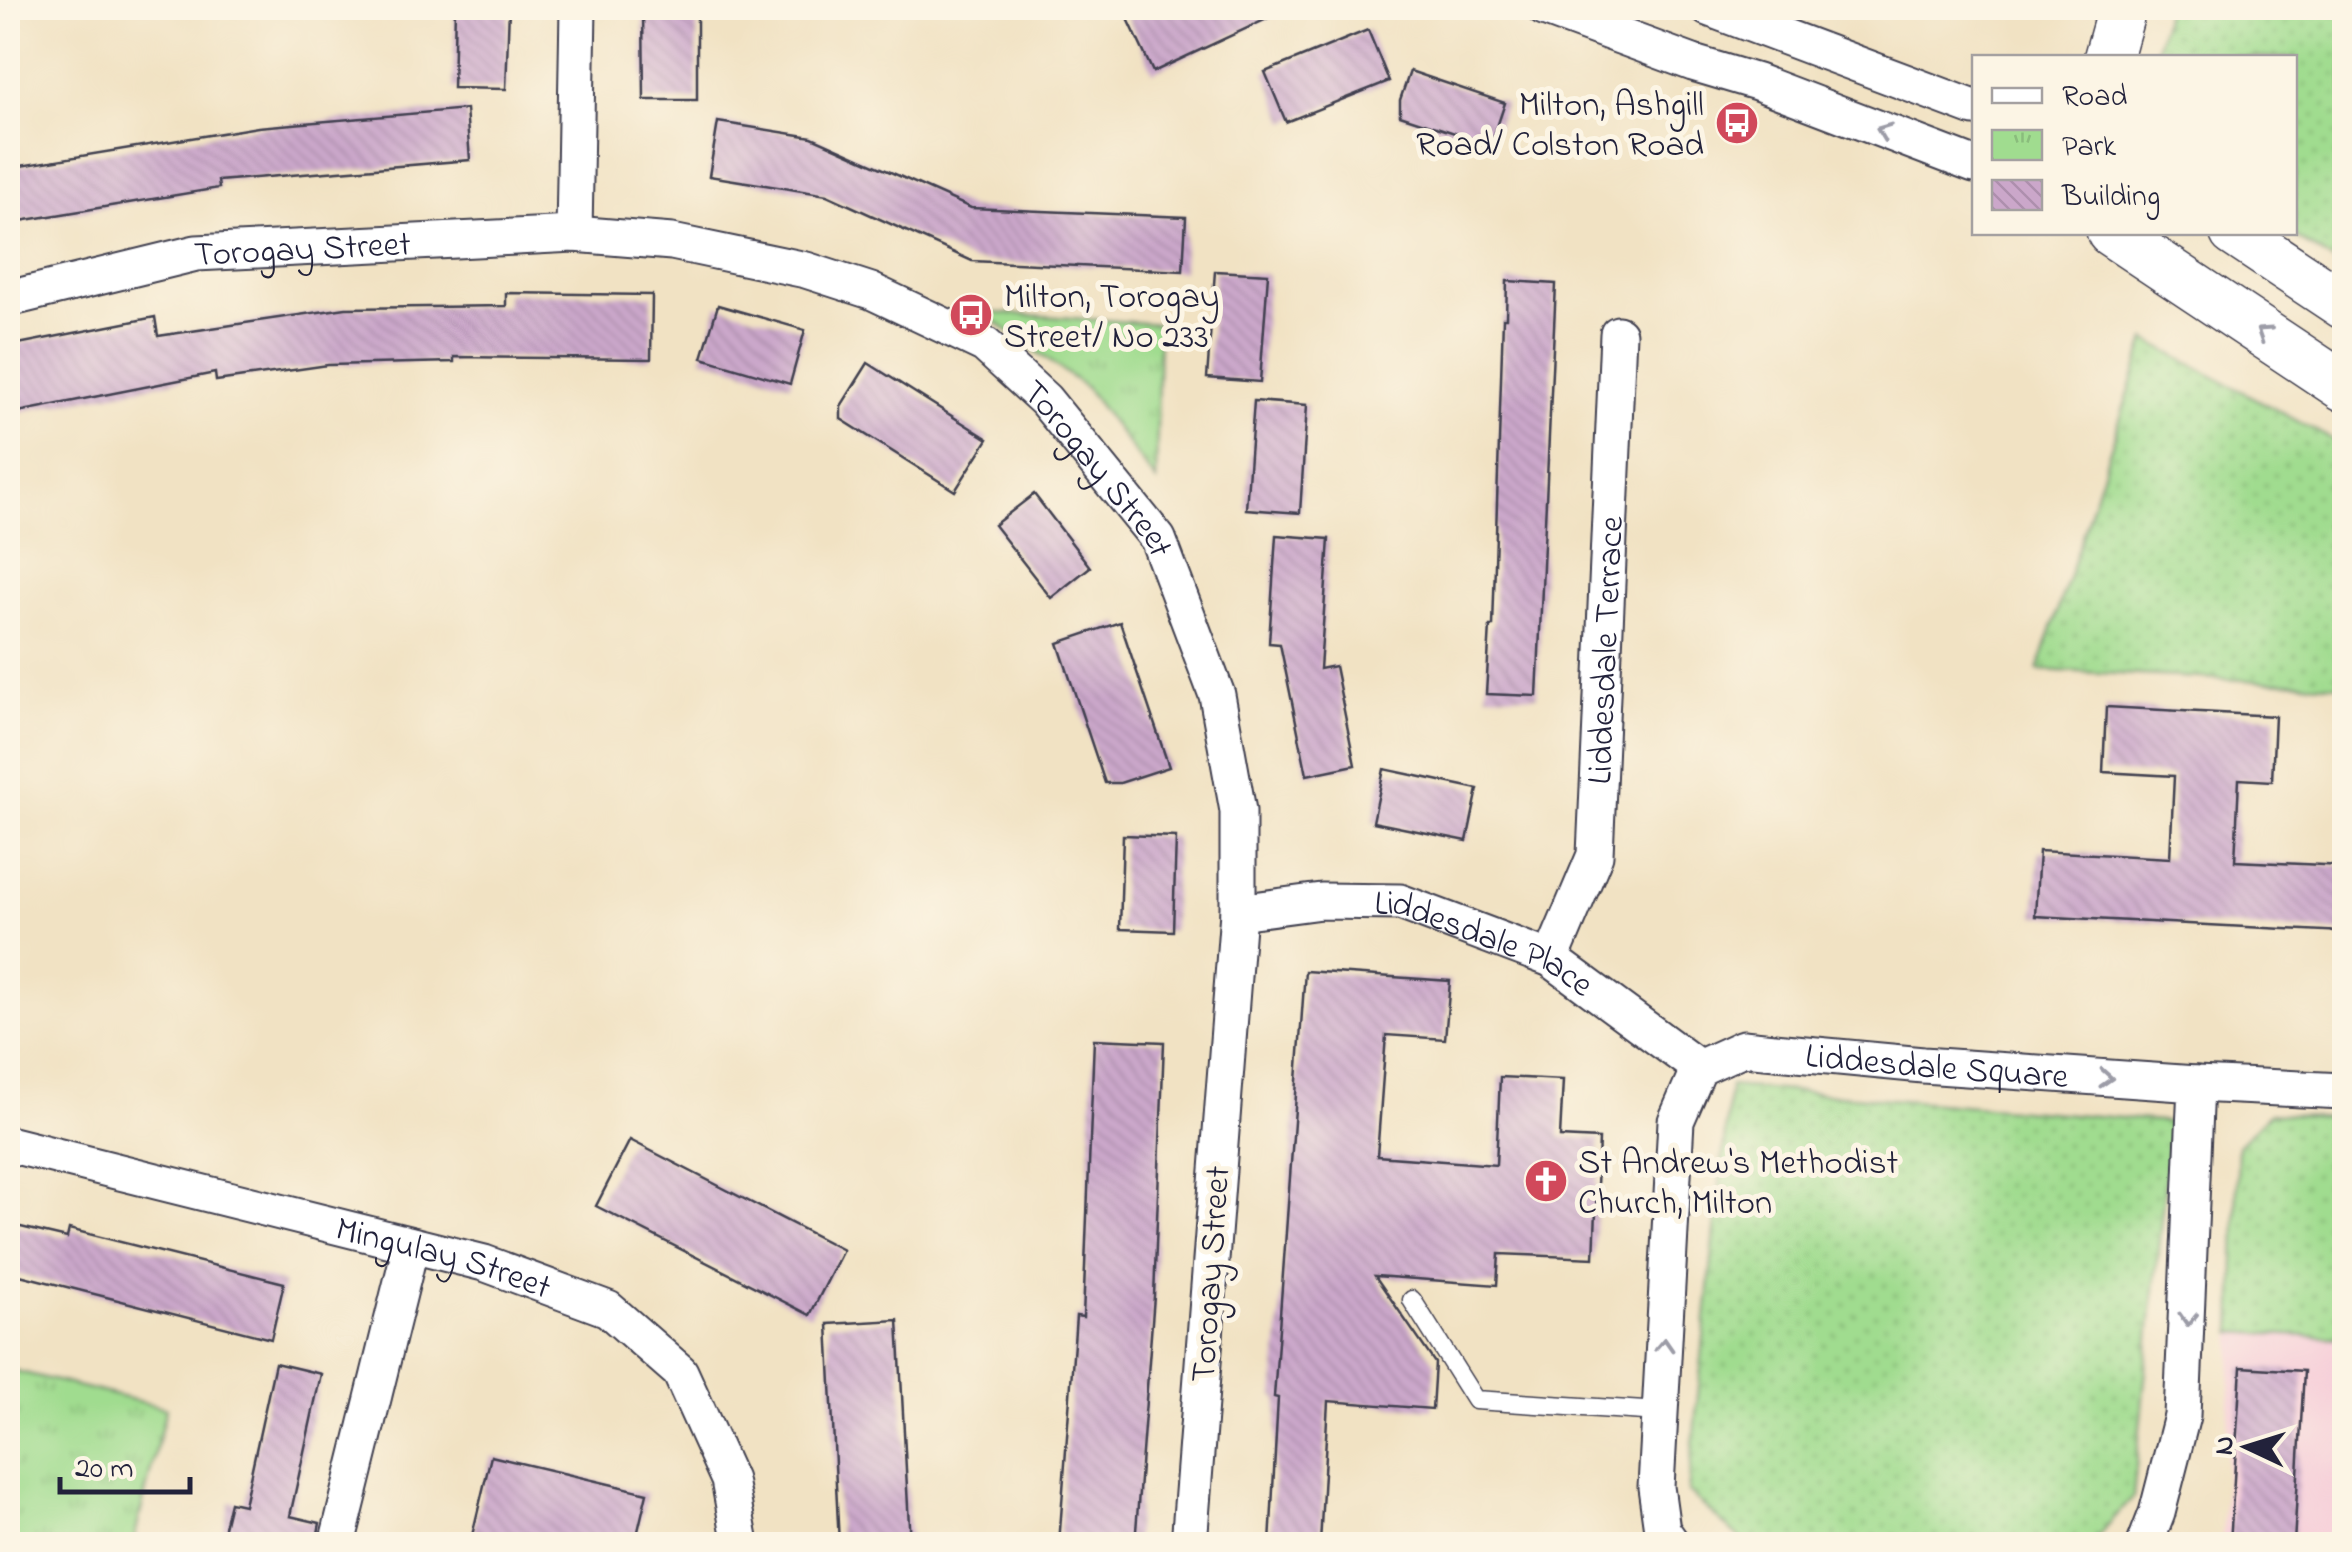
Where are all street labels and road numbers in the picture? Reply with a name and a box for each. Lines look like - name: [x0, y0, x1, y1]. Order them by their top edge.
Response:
- street label: Torogay Street: [193, 220, 412, 282]
- street label: Torogay Street: [1009, 369, 1184, 565]
- street label: Liddesdale Terrace: [1576, 515, 1639, 786]
- street label: Liddesdale Place: [1374, 879, 1603, 1011]
- street label: Liddesdale Square: [1803, 1032, 2070, 1104]
- street label: Torogay Street: [1179, 1164, 1246, 1384]
- street label: Mingulay Street: [330, 1205, 558, 1315]

